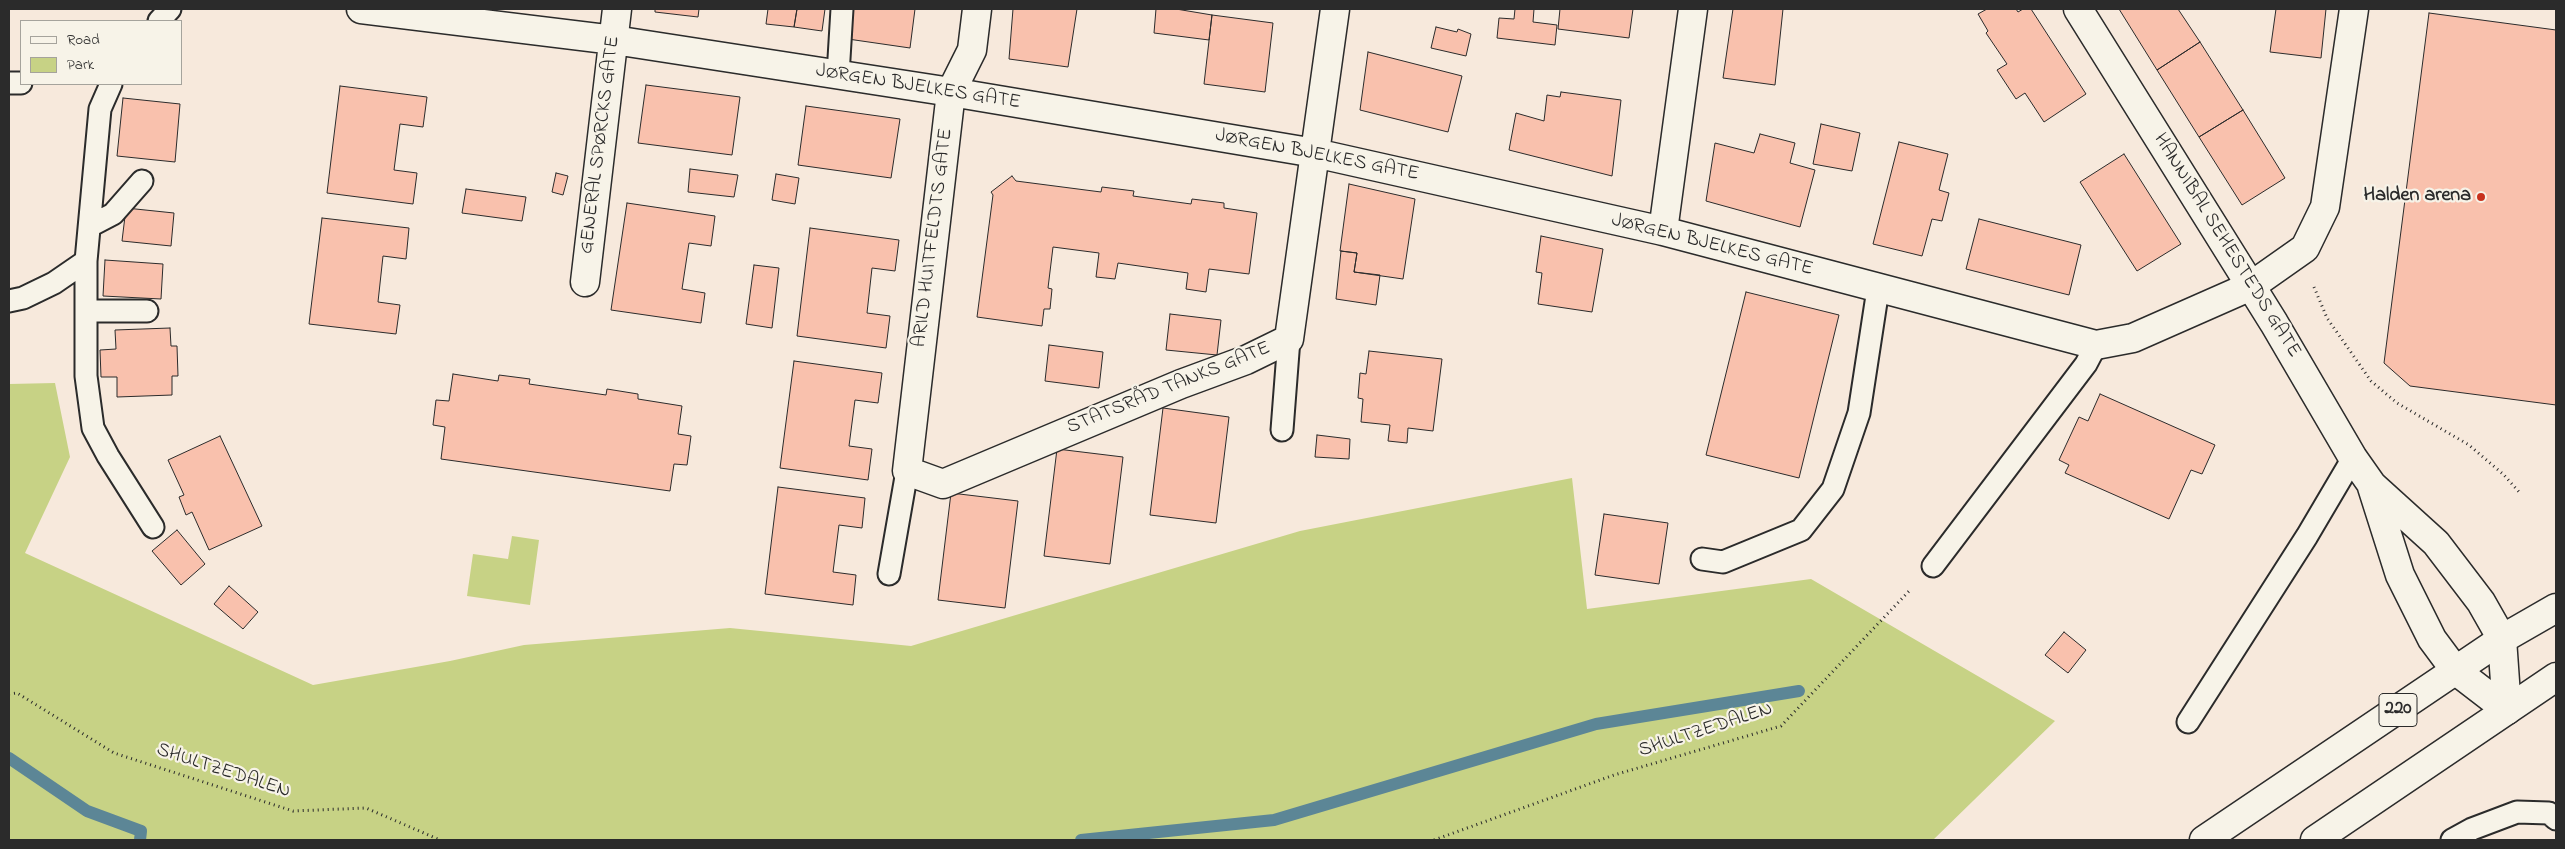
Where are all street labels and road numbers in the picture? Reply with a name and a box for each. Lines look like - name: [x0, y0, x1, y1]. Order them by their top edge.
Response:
- street label: GENERAL SPØRCKS GATE: [576, 35, 626, 255]
- street label: JØRGEN BJELKES GATE: [814, 60, 1022, 116]
- street label: JØRGEN BJELKES GATE: [1213, 124, 1421, 188]
- street label: ARILD HUITFELDTS GATE: [909, 127, 959, 349]
- street label: HANNIBAL SEHESTEDS GATE: [2147, 129, 2305, 363]
- street label: JØRGEN BJELKES GATE: [1609, 209, 1815, 283]
- street label: STATSRÅD TANKS GATE: [1064, 337, 1274, 441]
- road number: 220: [2379, 694, 2417, 726]
- street label: SHULTZEDALEN: [1636, 698, 1776, 764]
- street label: SHULTZEDALEN: [153, 739, 293, 805]

